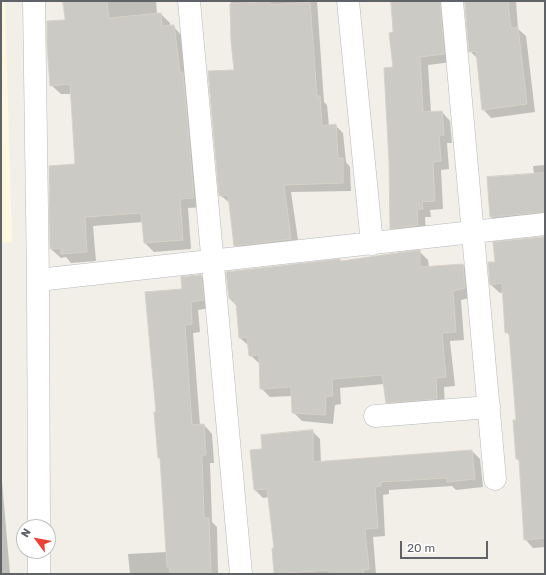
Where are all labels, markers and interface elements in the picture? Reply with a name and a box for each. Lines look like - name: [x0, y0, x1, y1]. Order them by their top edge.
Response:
- north arrow: [16, 519, 56, 559]
- text: N: [19, 526, 34, 540]
- scale bar: [402, 533, 490, 559]
- text: 20 m: [407, 541, 435, 555]

